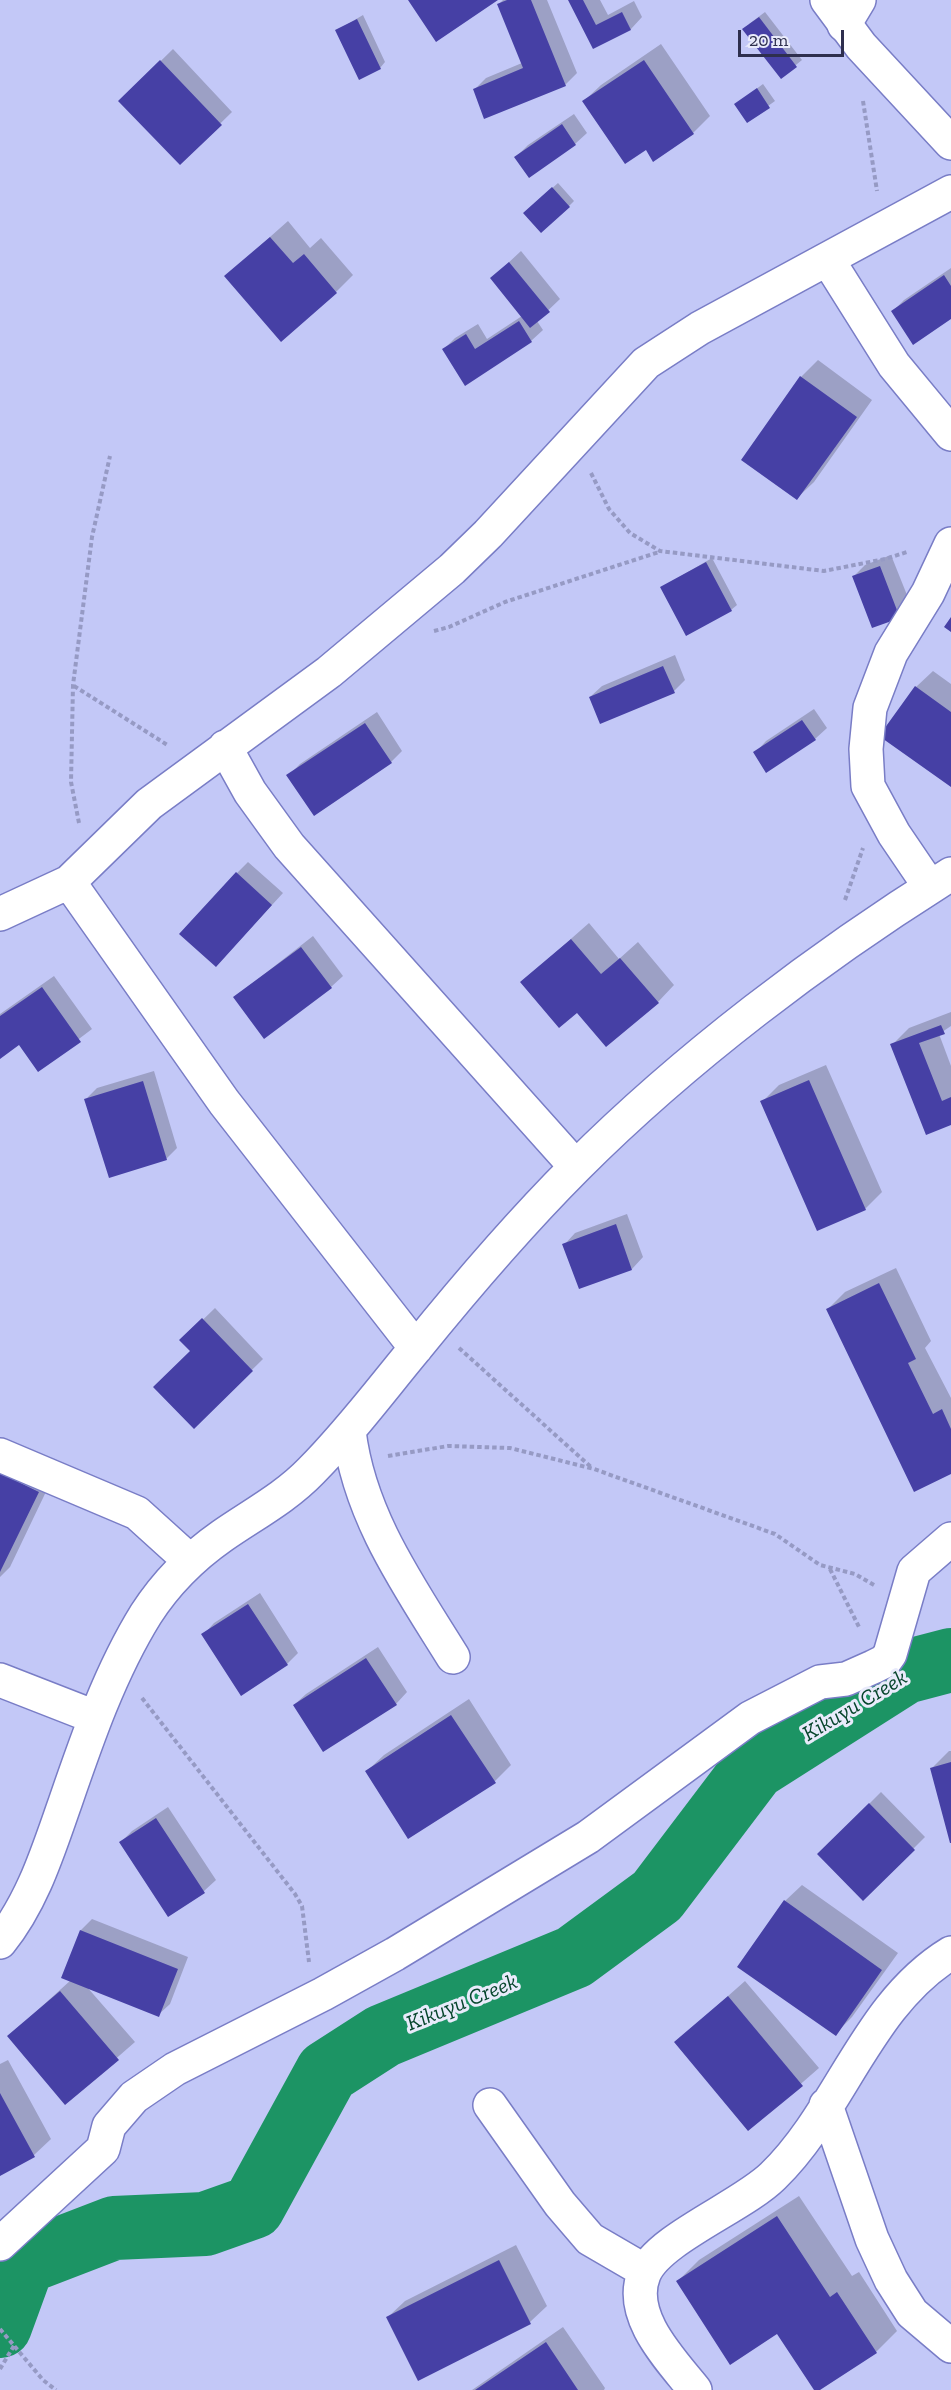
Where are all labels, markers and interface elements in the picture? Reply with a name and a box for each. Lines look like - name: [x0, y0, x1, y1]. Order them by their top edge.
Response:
- scale bar: [741, 18, 848, 56]
- text: 20 m: [749, 29, 788, 51]
- water label: Kikuyu Creek: [798, 1665, 912, 1747]
- water label: Kikuyu Creek: [403, 1969, 521, 2037]

